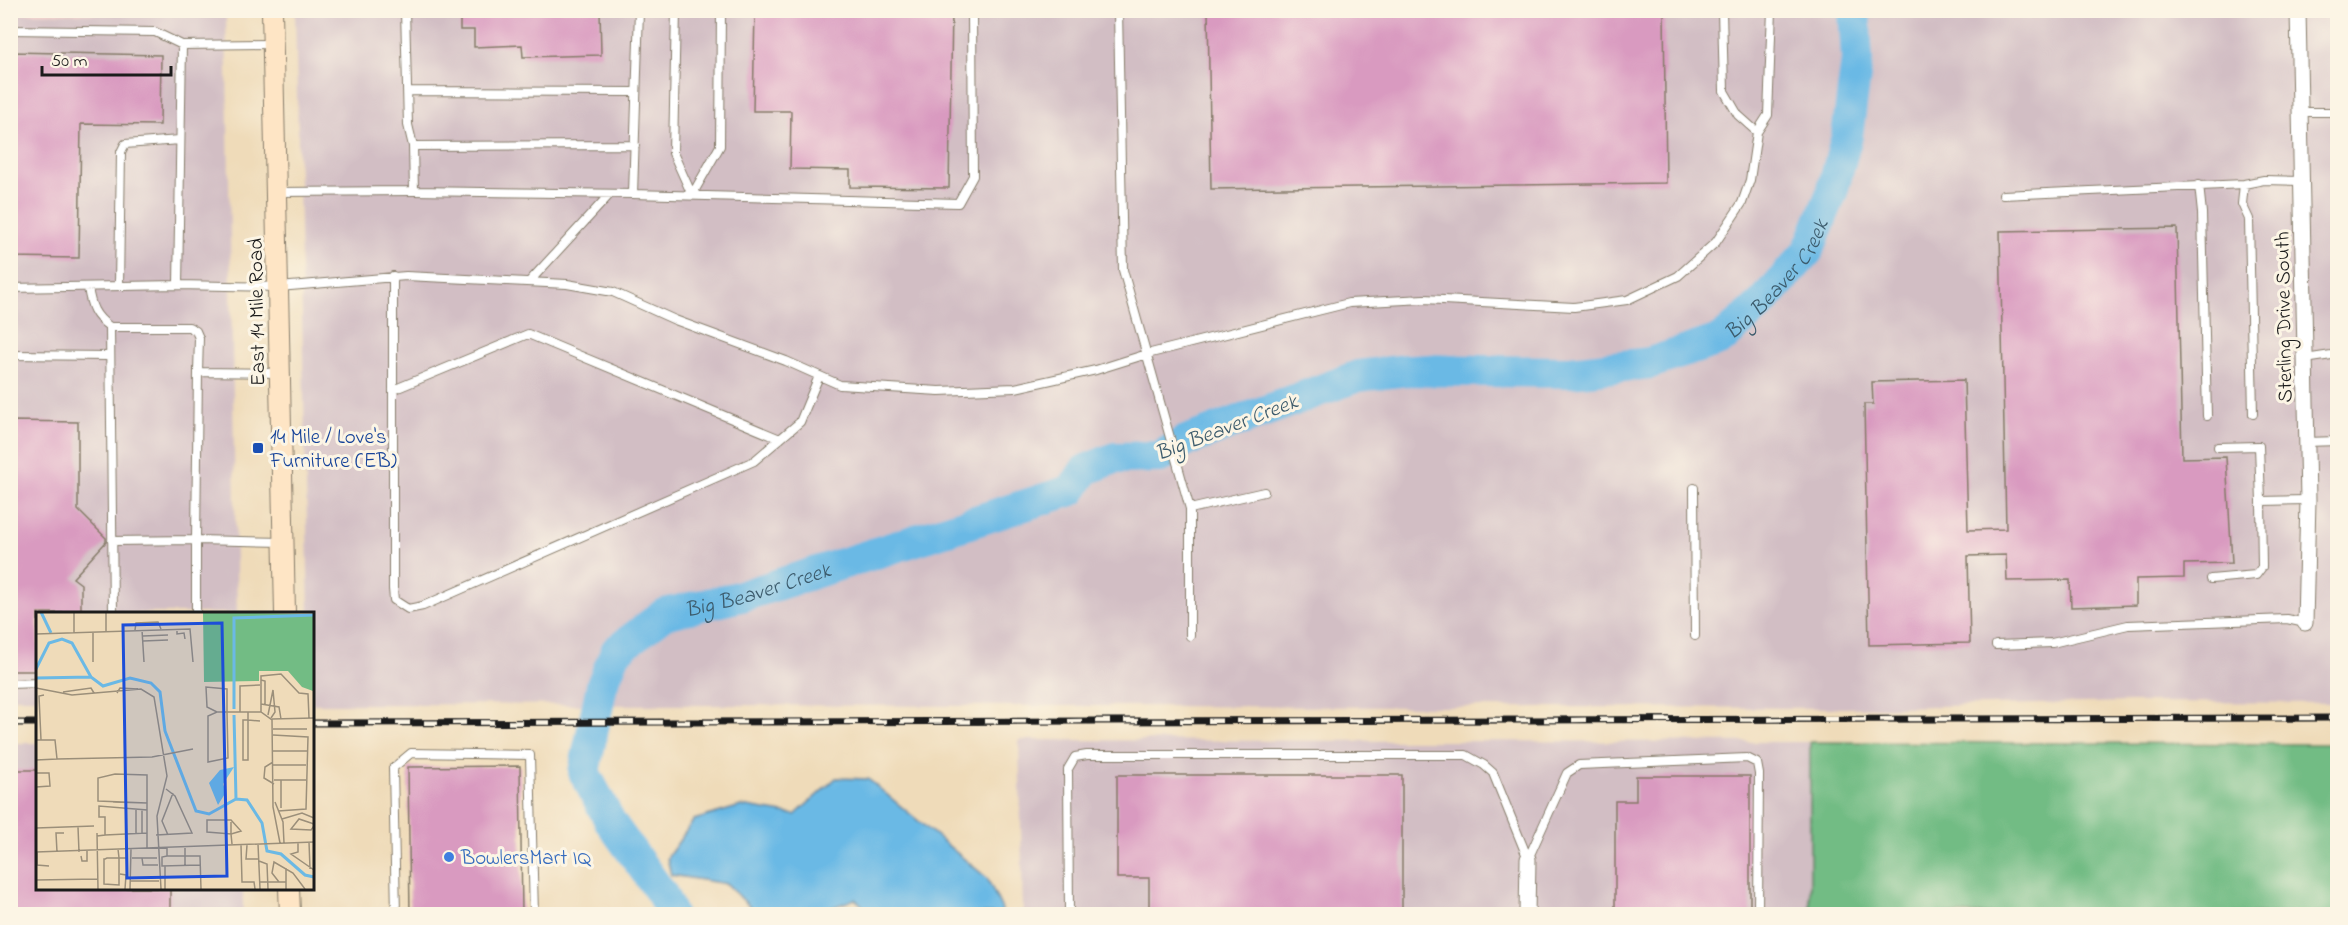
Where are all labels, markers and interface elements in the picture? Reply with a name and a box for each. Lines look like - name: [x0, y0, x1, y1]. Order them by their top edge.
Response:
- scale bar: [42, 39, 171, 77]
- text: 50 m: [51, 49, 88, 75]
- water label: Big Beaver Creek: [1718, 214, 1839, 349]
- street label: Sterling Drive South: [2269, 231, 2303, 403]
- street label: East 14 Mile Road: [242, 238, 274, 386]
- water label: Big Beaver Creek: [1151, 386, 1304, 471]
- place label: 14 Mile / Love's Furniture (EB): [269, 423, 397, 477]
- marker: 14 Mile / Love's Furniture (EB): [251, 441, 265, 455]
- water label: Big Beaver Creek: [682, 555, 837, 628]
- inset map: [36, 612, 314, 889]
- place label: BowlersMart IQ: [460, 844, 591, 874]
- marker: BowlersMart IQ: [442, 850, 456, 864]

